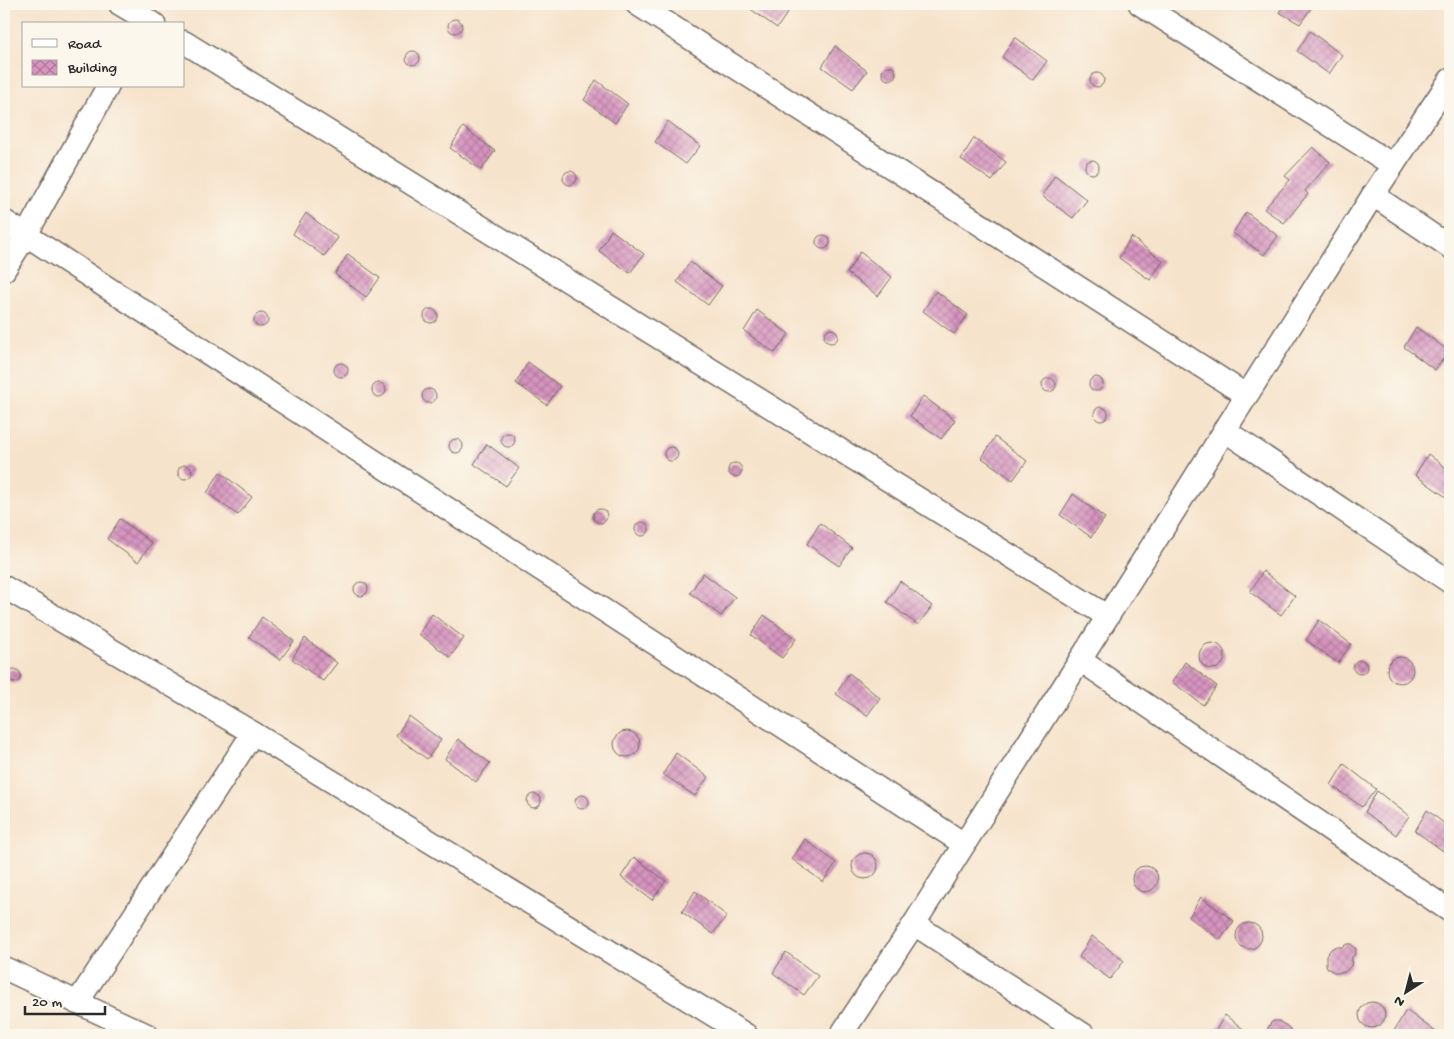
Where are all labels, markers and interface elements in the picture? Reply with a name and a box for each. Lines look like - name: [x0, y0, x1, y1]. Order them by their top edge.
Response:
- legend: [22, 22, 185, 88]
- text: Road: [68, 36, 102, 54]
- text: Building: [67, 60, 117, 78]
- north arrow: [1382, 966, 1432, 1016]
- scale bar: [25, 984, 105, 1016]
- text: N: [1391, 991, 1409, 1010]
- text: 20 m: [32, 994, 62, 1012]

